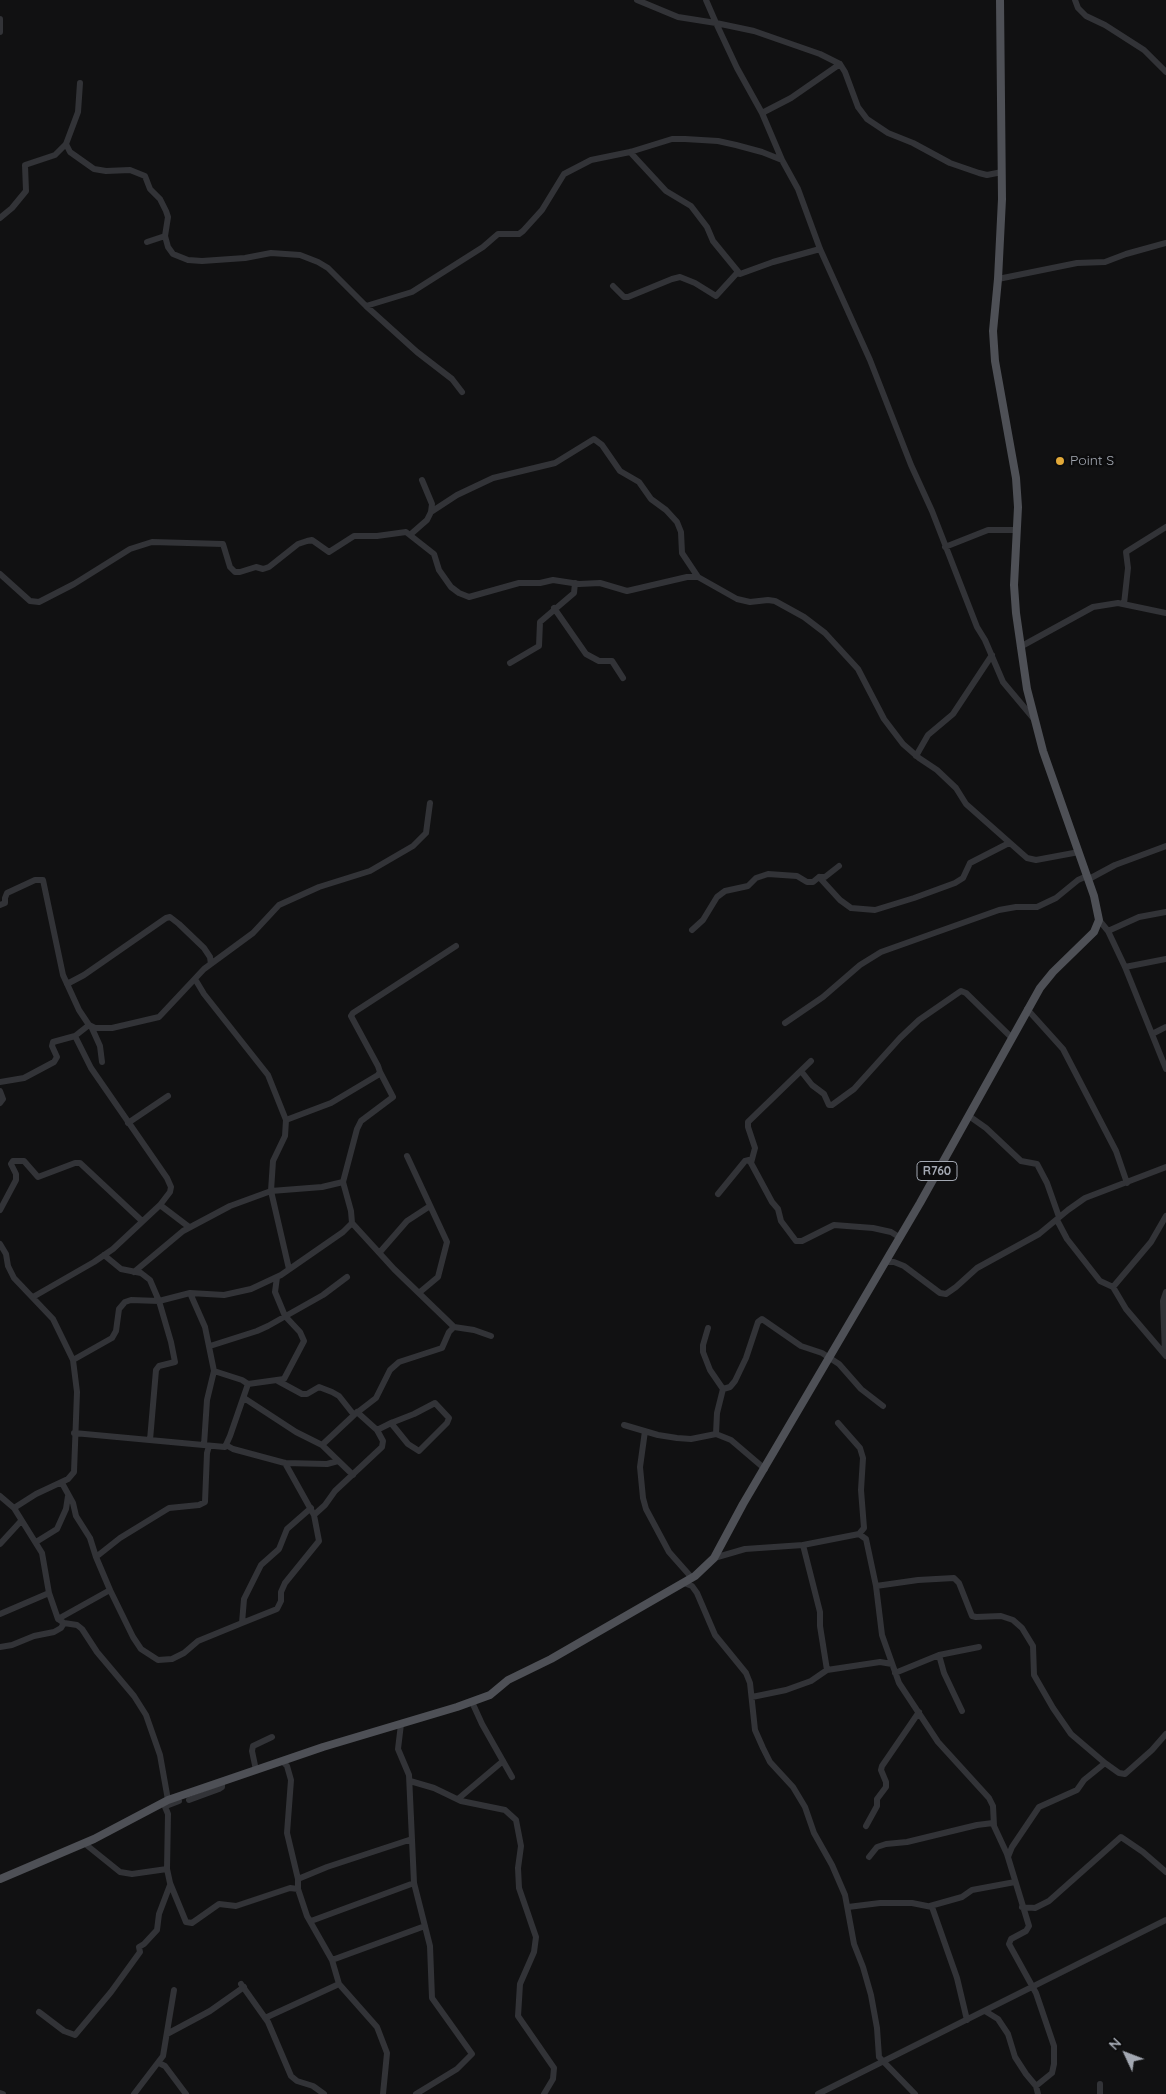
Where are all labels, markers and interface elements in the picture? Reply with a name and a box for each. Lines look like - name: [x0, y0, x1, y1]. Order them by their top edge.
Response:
- place label: Point S: [1070, 453, 1114, 469]
- marker: Point S: [1054, 455, 1066, 467]
- road number: R760: [917, 1162, 957, 1180]
- north arrow: [1101, 2029, 1151, 2079]
- text: N: [1105, 2034, 1125, 2054]

